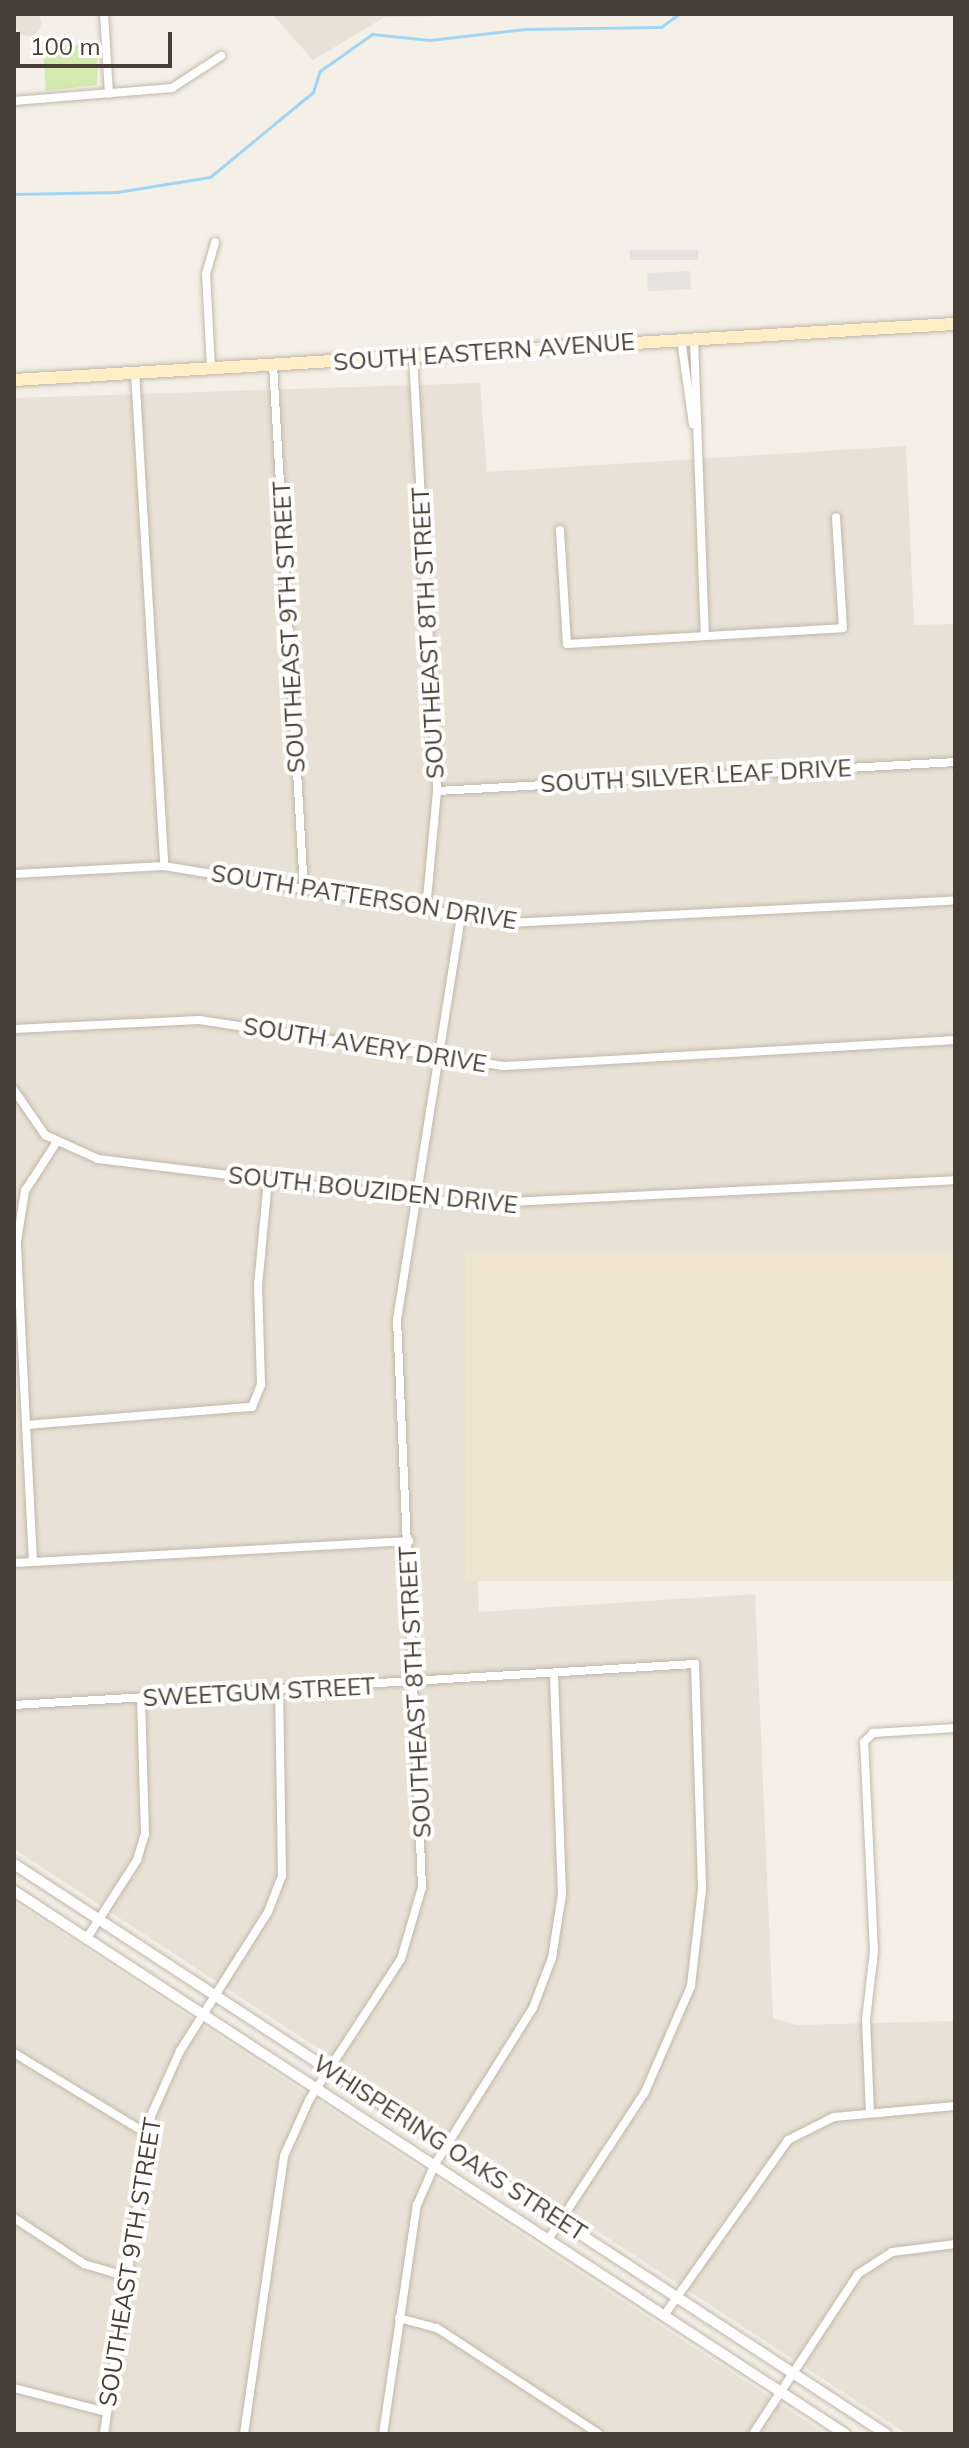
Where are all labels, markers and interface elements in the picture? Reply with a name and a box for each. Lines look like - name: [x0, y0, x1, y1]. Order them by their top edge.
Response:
- scale bar: [20, 16, 176, 66]
- text: 100 m: [30, 31, 101, 61]
- street label: SOUTH EASTERN AVENUE: [332, 327, 636, 377]
- street label: SOUTHEAST 9TH STREET: [267, 480, 311, 774]
- street label: SOUTHEAST 8TH STREET: [406, 486, 450, 780]
- street label: SOUTH SILVER LEAF DRIVE: [540, 753, 852, 799]
- street label: SOUTH PATTERSON DRIVE: [209, 859, 519, 935]
- street label: SOUTH AVERY DRIVE: [241, 1012, 489, 1078]
- street label: SOUTH BOUZIDEN DRIVE: [227, 1160, 519, 1220]
- street label: SOUTHEAST 8TH STREET: [393, 1545, 437, 1839]
- street label: SWEETGUM STREET: [142, 1672, 376, 1712]
- street label: WHISPERING OAKS STREET: [308, 2049, 592, 2247]
- street label: SOUTHEAST 9TH STREET: [93, 2115, 167, 2409]

